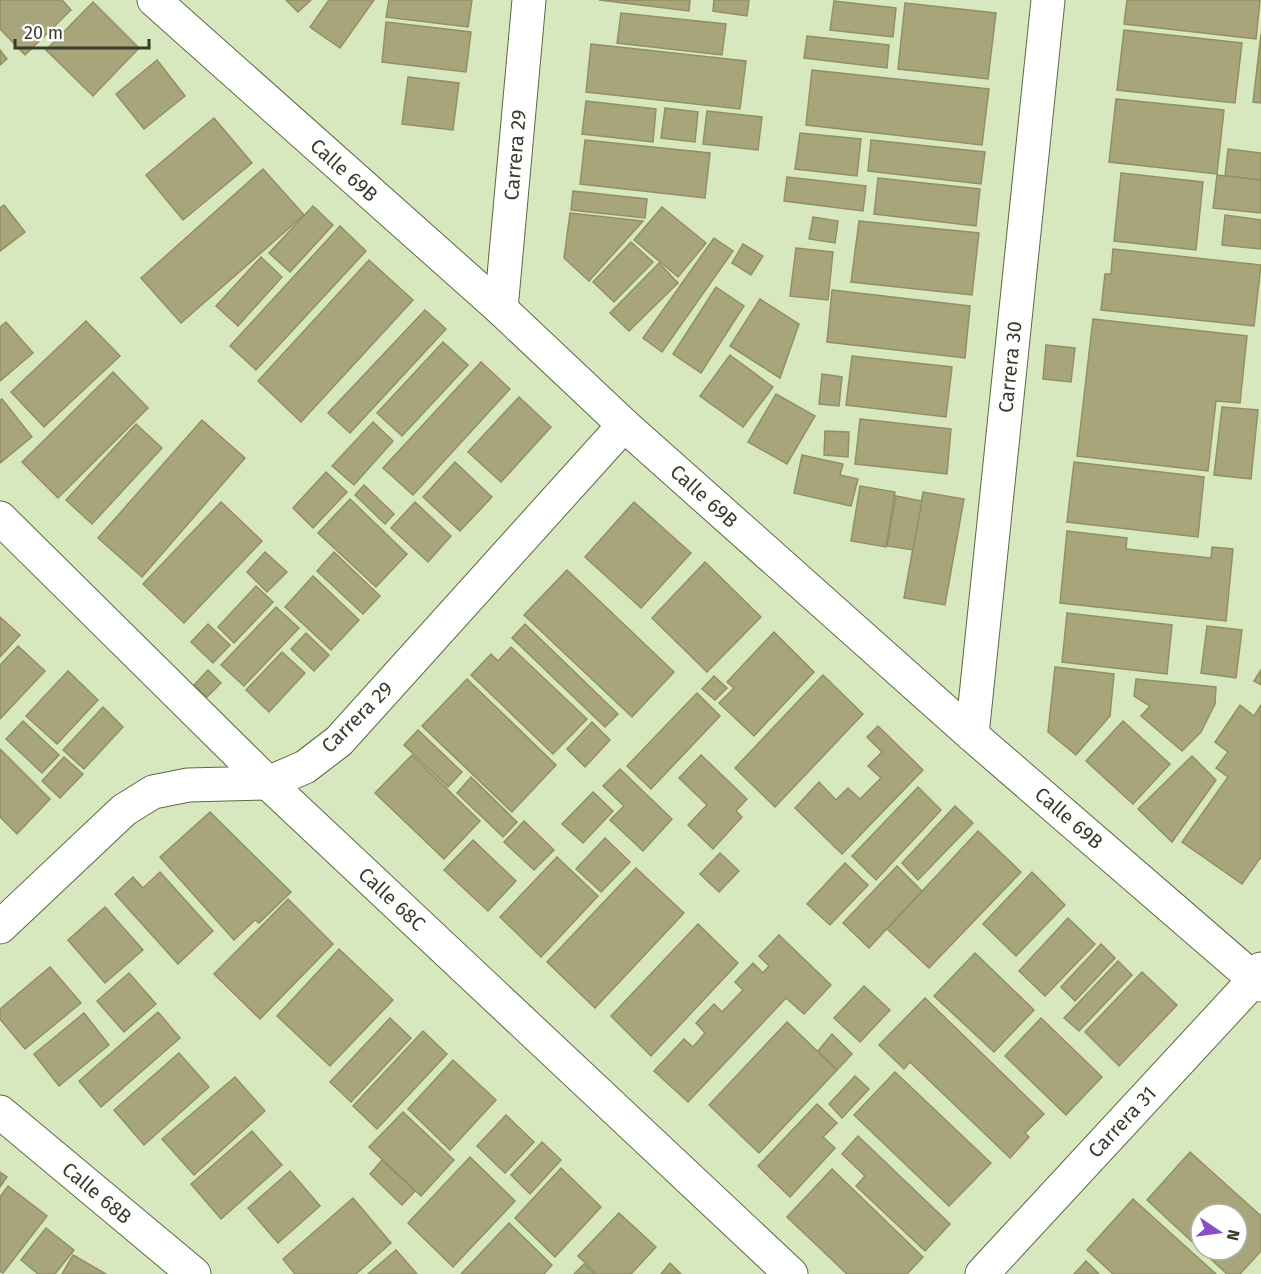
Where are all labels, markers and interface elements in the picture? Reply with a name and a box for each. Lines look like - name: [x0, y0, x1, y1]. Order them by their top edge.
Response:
- scale bar: [15, 12, 148, 50]
- text: 20 m: [24, 22, 63, 44]
- street label: Carrera 29: [499, 109, 531, 201]
- street label: Calle 69B: [305, 133, 383, 207]
- street label: Carrera 30: [993, 320, 1027, 414]
- street label: Calle 69B: [665, 459, 743, 533]
- street label: Carrera 29: [316, 676, 398, 758]
- street label: Calle 69B: [1030, 782, 1108, 854]
- street label: Calle 68C: [354, 862, 430, 936]
- street label: Carrera 31: [1083, 1081, 1161, 1163]
- street label: Calle 68B: [57, 1157, 137, 1229]
- north arrow: [1189, 1202, 1249, 1262]
- text: N: [1223, 1228, 1244, 1243]

